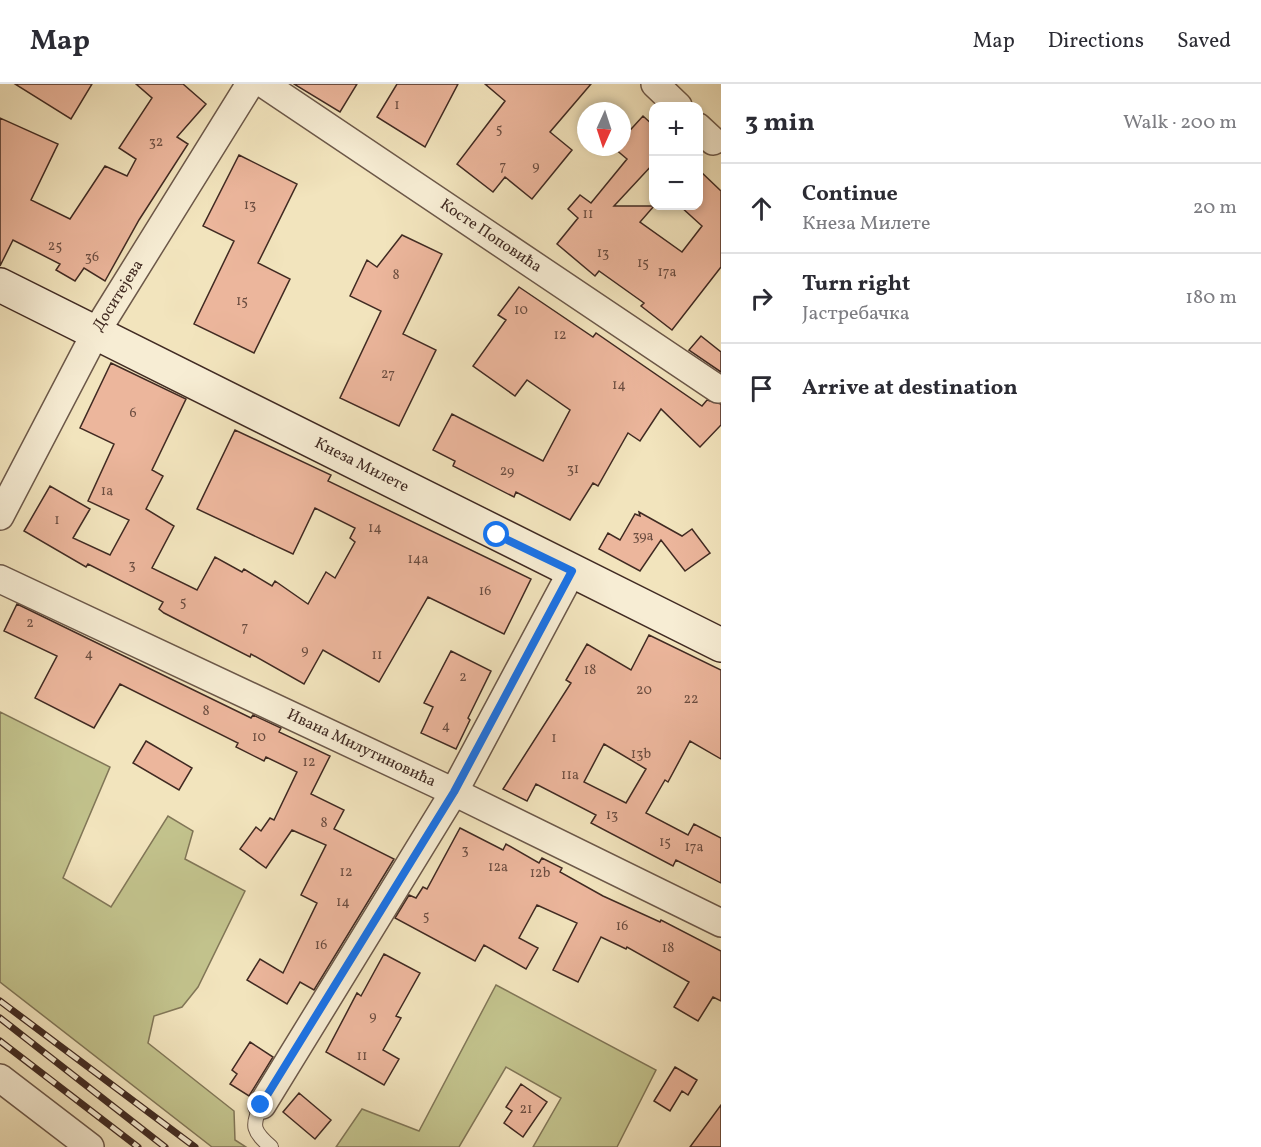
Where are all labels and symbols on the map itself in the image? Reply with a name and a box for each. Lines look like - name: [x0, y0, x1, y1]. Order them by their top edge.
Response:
- house number: 1: [394, 96, 400, 115]
- north arrow: [577, 102, 631, 156]
- house number: 5: [496, 120, 502, 139]
- house number: 32: [149, 133, 163, 152]
- house number: 7: [500, 157, 507, 176]
- house number: 9: [532, 157, 540, 176]
- street label: Косте Поповића: [435, 194, 546, 278]
- house number: 13: [244, 196, 256, 215]
- house number: 11: [583, 205, 593, 224]
- house number: 25: [48, 237, 62, 256]
- house number: 13: [597, 244, 609, 263]
- house number: 36: [85, 248, 99, 267]
- house number: 15: [637, 254, 649, 273]
- street label: Доситејева: [88, 256, 149, 336]
- house number: 17a: [657, 263, 677, 282]
- house number: 8: [392, 266, 400, 285]
- house number: 15: [236, 292, 248, 311]
- house number: 10: [514, 301, 528, 320]
- house number: 12: [554, 326, 566, 345]
- house number: 27: [381, 365, 395, 384]
- house number: 14: [612, 376, 626, 395]
- house number: 6: [129, 404, 137, 423]
- street label: Кнеза Милете: [311, 433, 412, 498]
- house number: 31: [567, 460, 579, 479]
- house number: 29: [500, 462, 514, 481]
- house number: 1a: [101, 482, 113, 501]
- house number: 1: [54, 511, 60, 530]
- house number: 14: [368, 519, 382, 538]
- route start: [483, 521, 509, 547]
- house number: 39a: [632, 527, 654, 546]
- house number: 14a: [408, 550, 428, 569]
- house number: 3: [128, 556, 136, 575]
- house number: 16: [479, 582, 491, 601]
- house number: 5: [180, 593, 186, 612]
- house number: 2: [26, 614, 34, 633]
- house number: 7: [242, 618, 249, 637]
- house number: 9: [301, 641, 309, 660]
- house number: 4: [85, 645, 93, 664]
- house number: 11: [372, 646, 382, 665]
- house number: 18: [584, 661, 596, 680]
- house number: 2: [459, 668, 467, 687]
- house number: 20: [636, 681, 652, 700]
- house number: 22: [683, 690, 699, 709]
- house number: 8: [202, 702, 210, 721]
- street label: Ивана Милутиновића: [283, 704, 439, 793]
- house number: 4: [442, 717, 450, 736]
- house number: 10: [252, 728, 266, 747]
- house number: 1: [551, 729, 557, 748]
- house number: 13b: [631, 745, 651, 764]
- house number: 12: [303, 753, 315, 772]
- house number: 11a: [561, 766, 579, 785]
- house number: 13: [606, 806, 618, 825]
- house number: 8: [320, 814, 328, 833]
- house number: 15: [659, 833, 671, 852]
- house number: 17a: [684, 838, 704, 857]
- house number: 3: [461, 841, 469, 860]
- house number: 12a: [488, 858, 508, 877]
- house number: 12: [340, 863, 352, 882]
- house number: 12b: [530, 864, 551, 883]
- house number: 14: [336, 893, 350, 912]
- house number: 5: [423, 907, 429, 926]
- house number: 16: [616, 917, 628, 936]
- house number: 16: [315, 936, 327, 955]
- house number: 18: [662, 939, 674, 958]
- house number: 9: [369, 1007, 377, 1026]
- house number: 11: [357, 1047, 367, 1066]
- route end: [247, 1091, 273, 1117]
- house number: 21: [520, 1100, 532, 1119]

